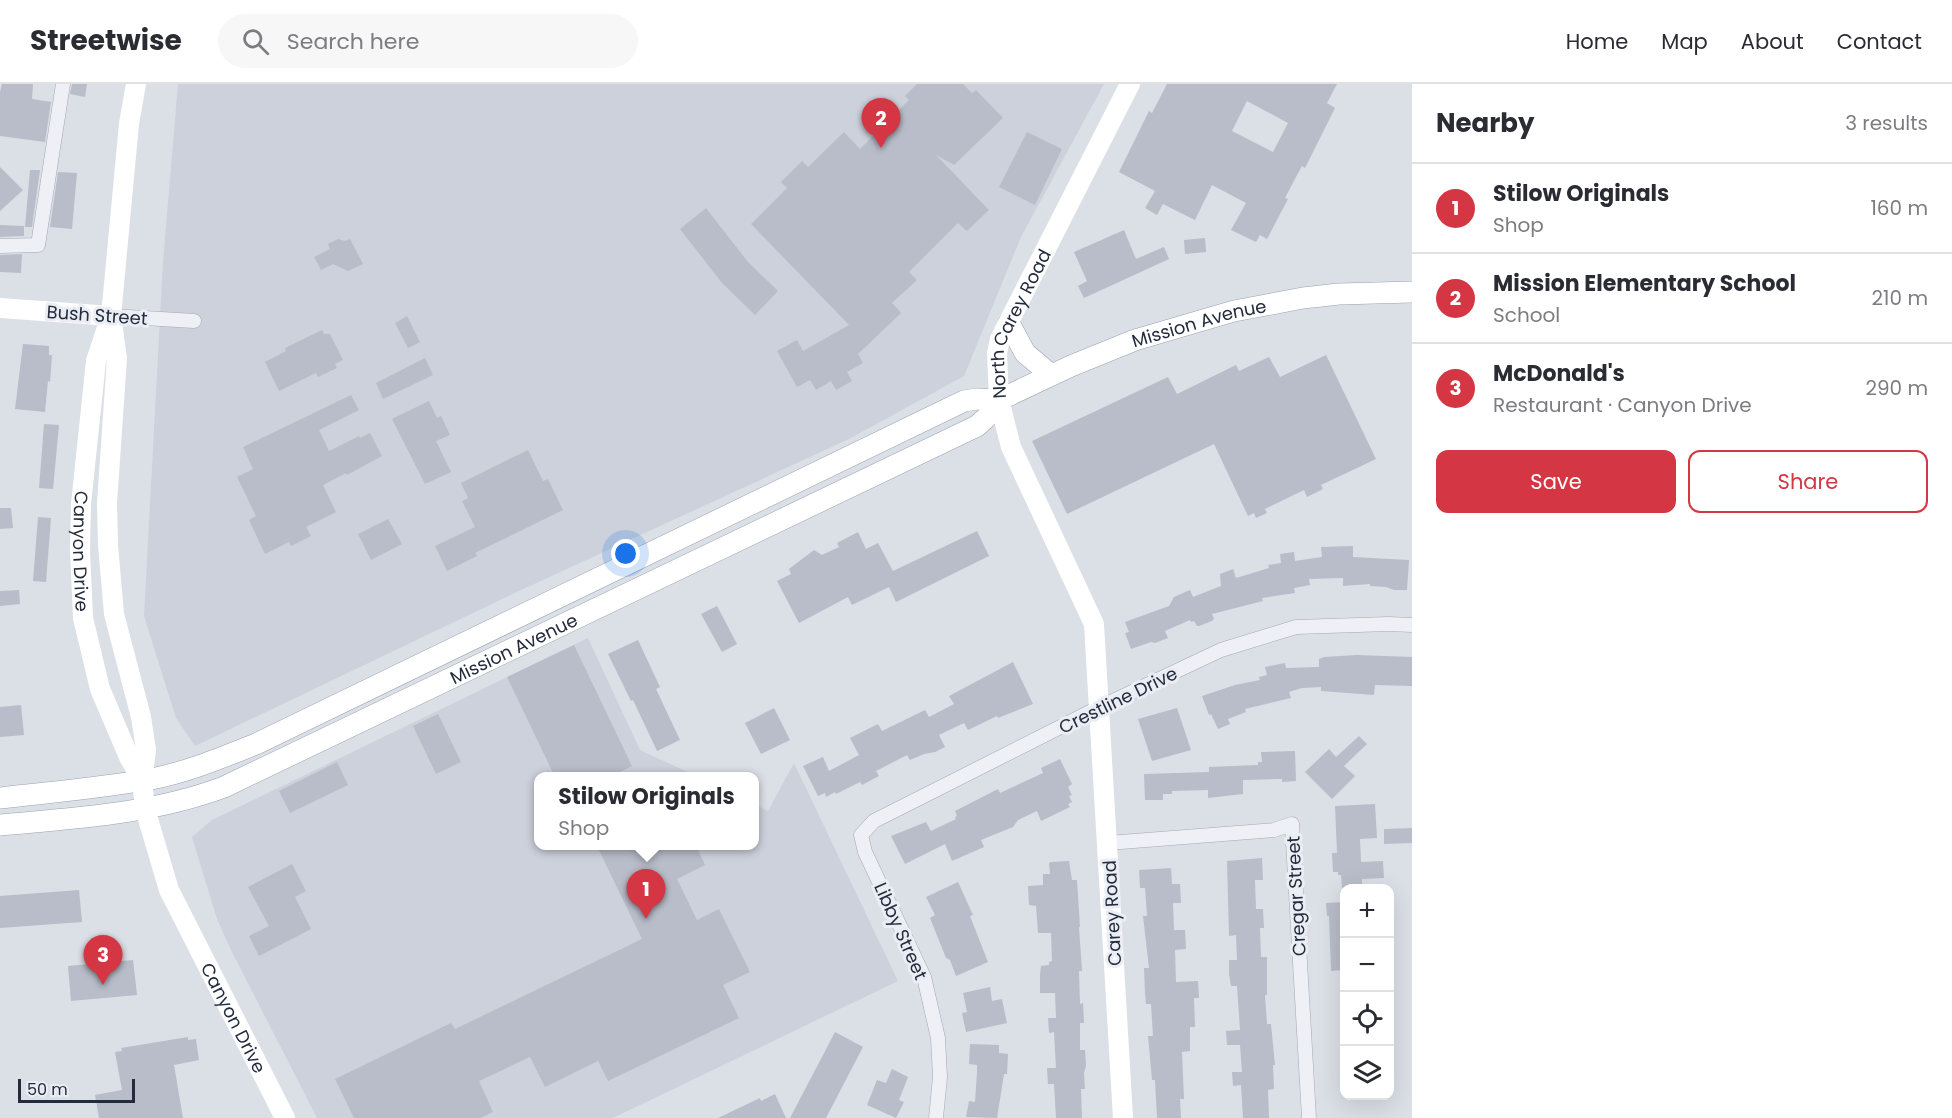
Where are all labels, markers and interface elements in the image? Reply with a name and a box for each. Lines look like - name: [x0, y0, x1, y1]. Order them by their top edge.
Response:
- search box: [218, 14, 638, 68]
- text: Streetwise: [30, 21, 182, 60]
- icon: search: [239, 25, 272, 58]
- text: Search here: [287, 26, 419, 57]
- text: Home: [1566, 27, 1628, 56]
- text: Map: [1661, 27, 1708, 56]
- text: About: [1741, 27, 1804, 56]
- text: Contact: [1837, 27, 1922, 56]
- pin: 2: [862, 98, 900, 148]
- text: Nearby: [1436, 105, 1534, 141]
- text: 3 results: [1845, 109, 1928, 137]
- text: Stilow Originals: [1493, 178, 1669, 209]
- text: 1: [1452, 194, 1459, 222]
- text: 160 m: [1870, 194, 1928, 222]
- text: Shop: [1493, 211, 1544, 239]
- street label: North Carey Road: [984, 245, 1056, 399]
- text: Mission Elementary School: [1493, 268, 1796, 299]
- text: 2: [1450, 284, 1461, 312]
- text: 210 m: [1872, 284, 1928, 312]
- street label: Mission Avenue: [1129, 293, 1268, 353]
- street label: Bush Street: [46, 299, 148, 331]
- text: School: [1493, 301, 1560, 329]
- text: McDonald's: [1493, 358, 1625, 389]
- text: 3: [1449, 374, 1462, 402]
- text: 290 m: [1865, 374, 1928, 402]
- text: Restaurant · Canyon Drive: [1493, 391, 1752, 419]
- button: Save: [1436, 450, 1676, 513]
- button: Share: [1688, 450, 1928, 513]
- street label: Canyon Drive: [67, 490, 95, 612]
- your location: [611, 539, 640, 568]
- street label: Mission Avenue: [446, 607, 581, 689]
- street label: Crestline Drive: [1054, 660, 1182, 740]
- popup: [534, 772, 759, 850]
- text: Stilow Originals: [558, 781, 735, 812]
- text: Shop: [558, 814, 609, 842]
- street label: Cregar Street: [1280, 835, 1312, 957]
- street label: Carey Road: [1097, 860, 1127, 966]
- pin: 1: [626, 870, 666, 919]
- street label: Libby Street: [868, 878, 934, 984]
- map controls: [1340, 884, 1394, 1100]
- button: +: [1340, 884, 1394, 938]
- pin: 3: [84, 936, 122, 985]
- button: −: [1340, 938, 1394, 992]
- street label: Canyon Drive: [195, 958, 272, 1077]
- button: locate: [1340, 992, 1394, 1046]
- button: layers: [1340, 1046, 1394, 1100]
- scale bar: [18, 1076, 135, 1104]
- text: 50 m: [27, 1078, 68, 1101]

